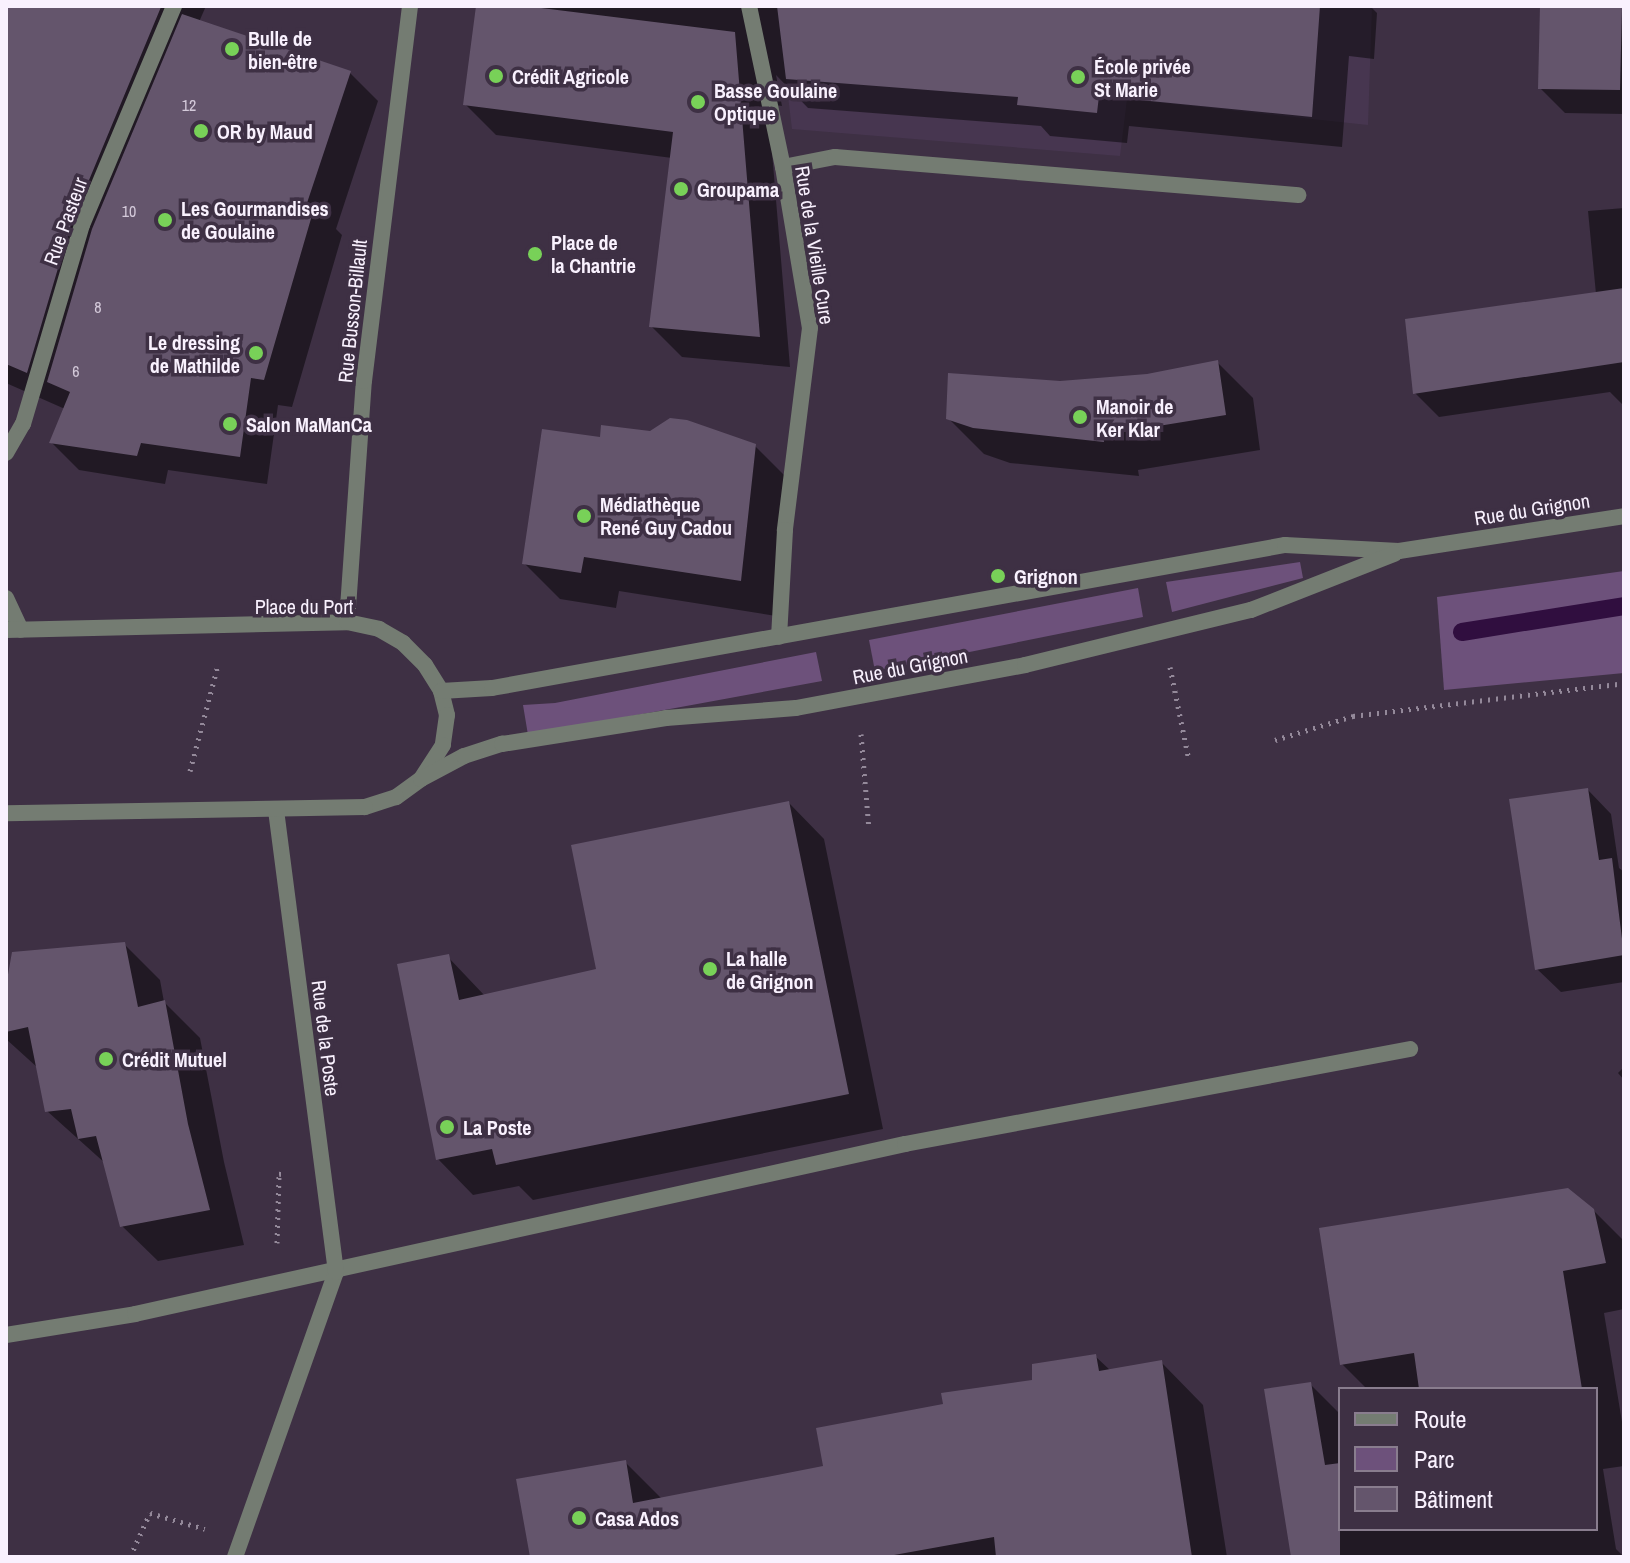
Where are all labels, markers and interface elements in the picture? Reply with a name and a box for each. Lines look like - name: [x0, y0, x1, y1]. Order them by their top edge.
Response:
- place label: Bulle de bien-être: [248, 26, 317, 73]
- marker: Bulle de bien-être: [223, 40, 241, 58]
- place label: École privée St Marie: [1094, 54, 1191, 101]
- place label: Crédit Agricole: [512, 64, 630, 88]
- marker: Crédit Agricole: [487, 67, 505, 85]
- marker: École privée St Marie: [1069, 68, 1087, 86]
- place label: Basse Goulaine Optique: [714, 78, 837, 125]
- marker: Basse Goulaine Optique: [689, 93, 707, 111]
- house number: 12: [182, 95, 196, 115]
- place label: OR by Maud: [217, 119, 313, 143]
- marker: OR by Maud: [192, 122, 210, 140]
- street label: Rue de la Vieille Cure: [791, 164, 839, 326]
- street label: Rue Pasteur: [38, 174, 92, 268]
- place label: Groupama: [697, 177, 779, 201]
- marker: Groupama: [672, 180, 690, 198]
- place label: Les Gourmandises de Goulaine: [181, 196, 329, 243]
- house number: 10: [122, 201, 136, 221]
- marker: Les Gourmandises de Goulaine: [156, 211, 174, 229]
- place label: Place de la Chantrie: [551, 230, 636, 277]
- street label: Rue Busson-Billault: [333, 238, 371, 384]
- marker: Place de la Chantrie: [526, 245, 544, 263]
- house number: 8: [94, 297, 102, 317]
- place label: Le dressing de Mathilde: [148, 330, 240, 377]
- marker: Le dressing de Mathilde: [247, 344, 265, 362]
- house number: 6: [72, 361, 80, 381]
- place label: Manoir de Ker Klar: [1096, 394, 1173, 441]
- marker: Manoir de Ker Klar: [1071, 408, 1089, 426]
- place label: Salon MaManCa: [246, 412, 372, 436]
- marker: Salon MaManCa: [221, 415, 239, 433]
- street label: Rue du Grignon: [1472, 488, 1592, 530]
- place label: Médiathèque René Guy Cadou: [600, 492, 732, 539]
- marker: Médiathèque René Guy Cadou: [575, 507, 593, 525]
- place label: Grignon: [1014, 564, 1078, 588]
- marker: Grignon: [989, 567, 1007, 585]
- street label: Place du Port: [255, 594, 353, 618]
- street label: Rue du Grignon: [850, 643, 970, 689]
- place label: La halle de Grignon: [726, 946, 813, 993]
- marker: La halle de Grignon: [701, 960, 719, 978]
- street label: Rue de la Poste: [307, 979, 345, 1097]
- place label: Crédit Mutuel: [122, 1047, 227, 1071]
- marker: Crédit Mutuel: [97, 1050, 115, 1068]
- place label: La Poste: [463, 1115, 531, 1139]
- marker: La Poste: [438, 1118, 456, 1136]
- legend: [1338, 1387, 1598, 1531]
- text: Route: [1414, 1403, 1467, 1435]
- text: Parc: [1414, 1443, 1454, 1475]
- text: Bâtiment: [1414, 1483, 1493, 1515]
- place label: Casa Ados: [595, 1506, 680, 1530]
- marker: Casa Ados: [570, 1509, 588, 1527]

